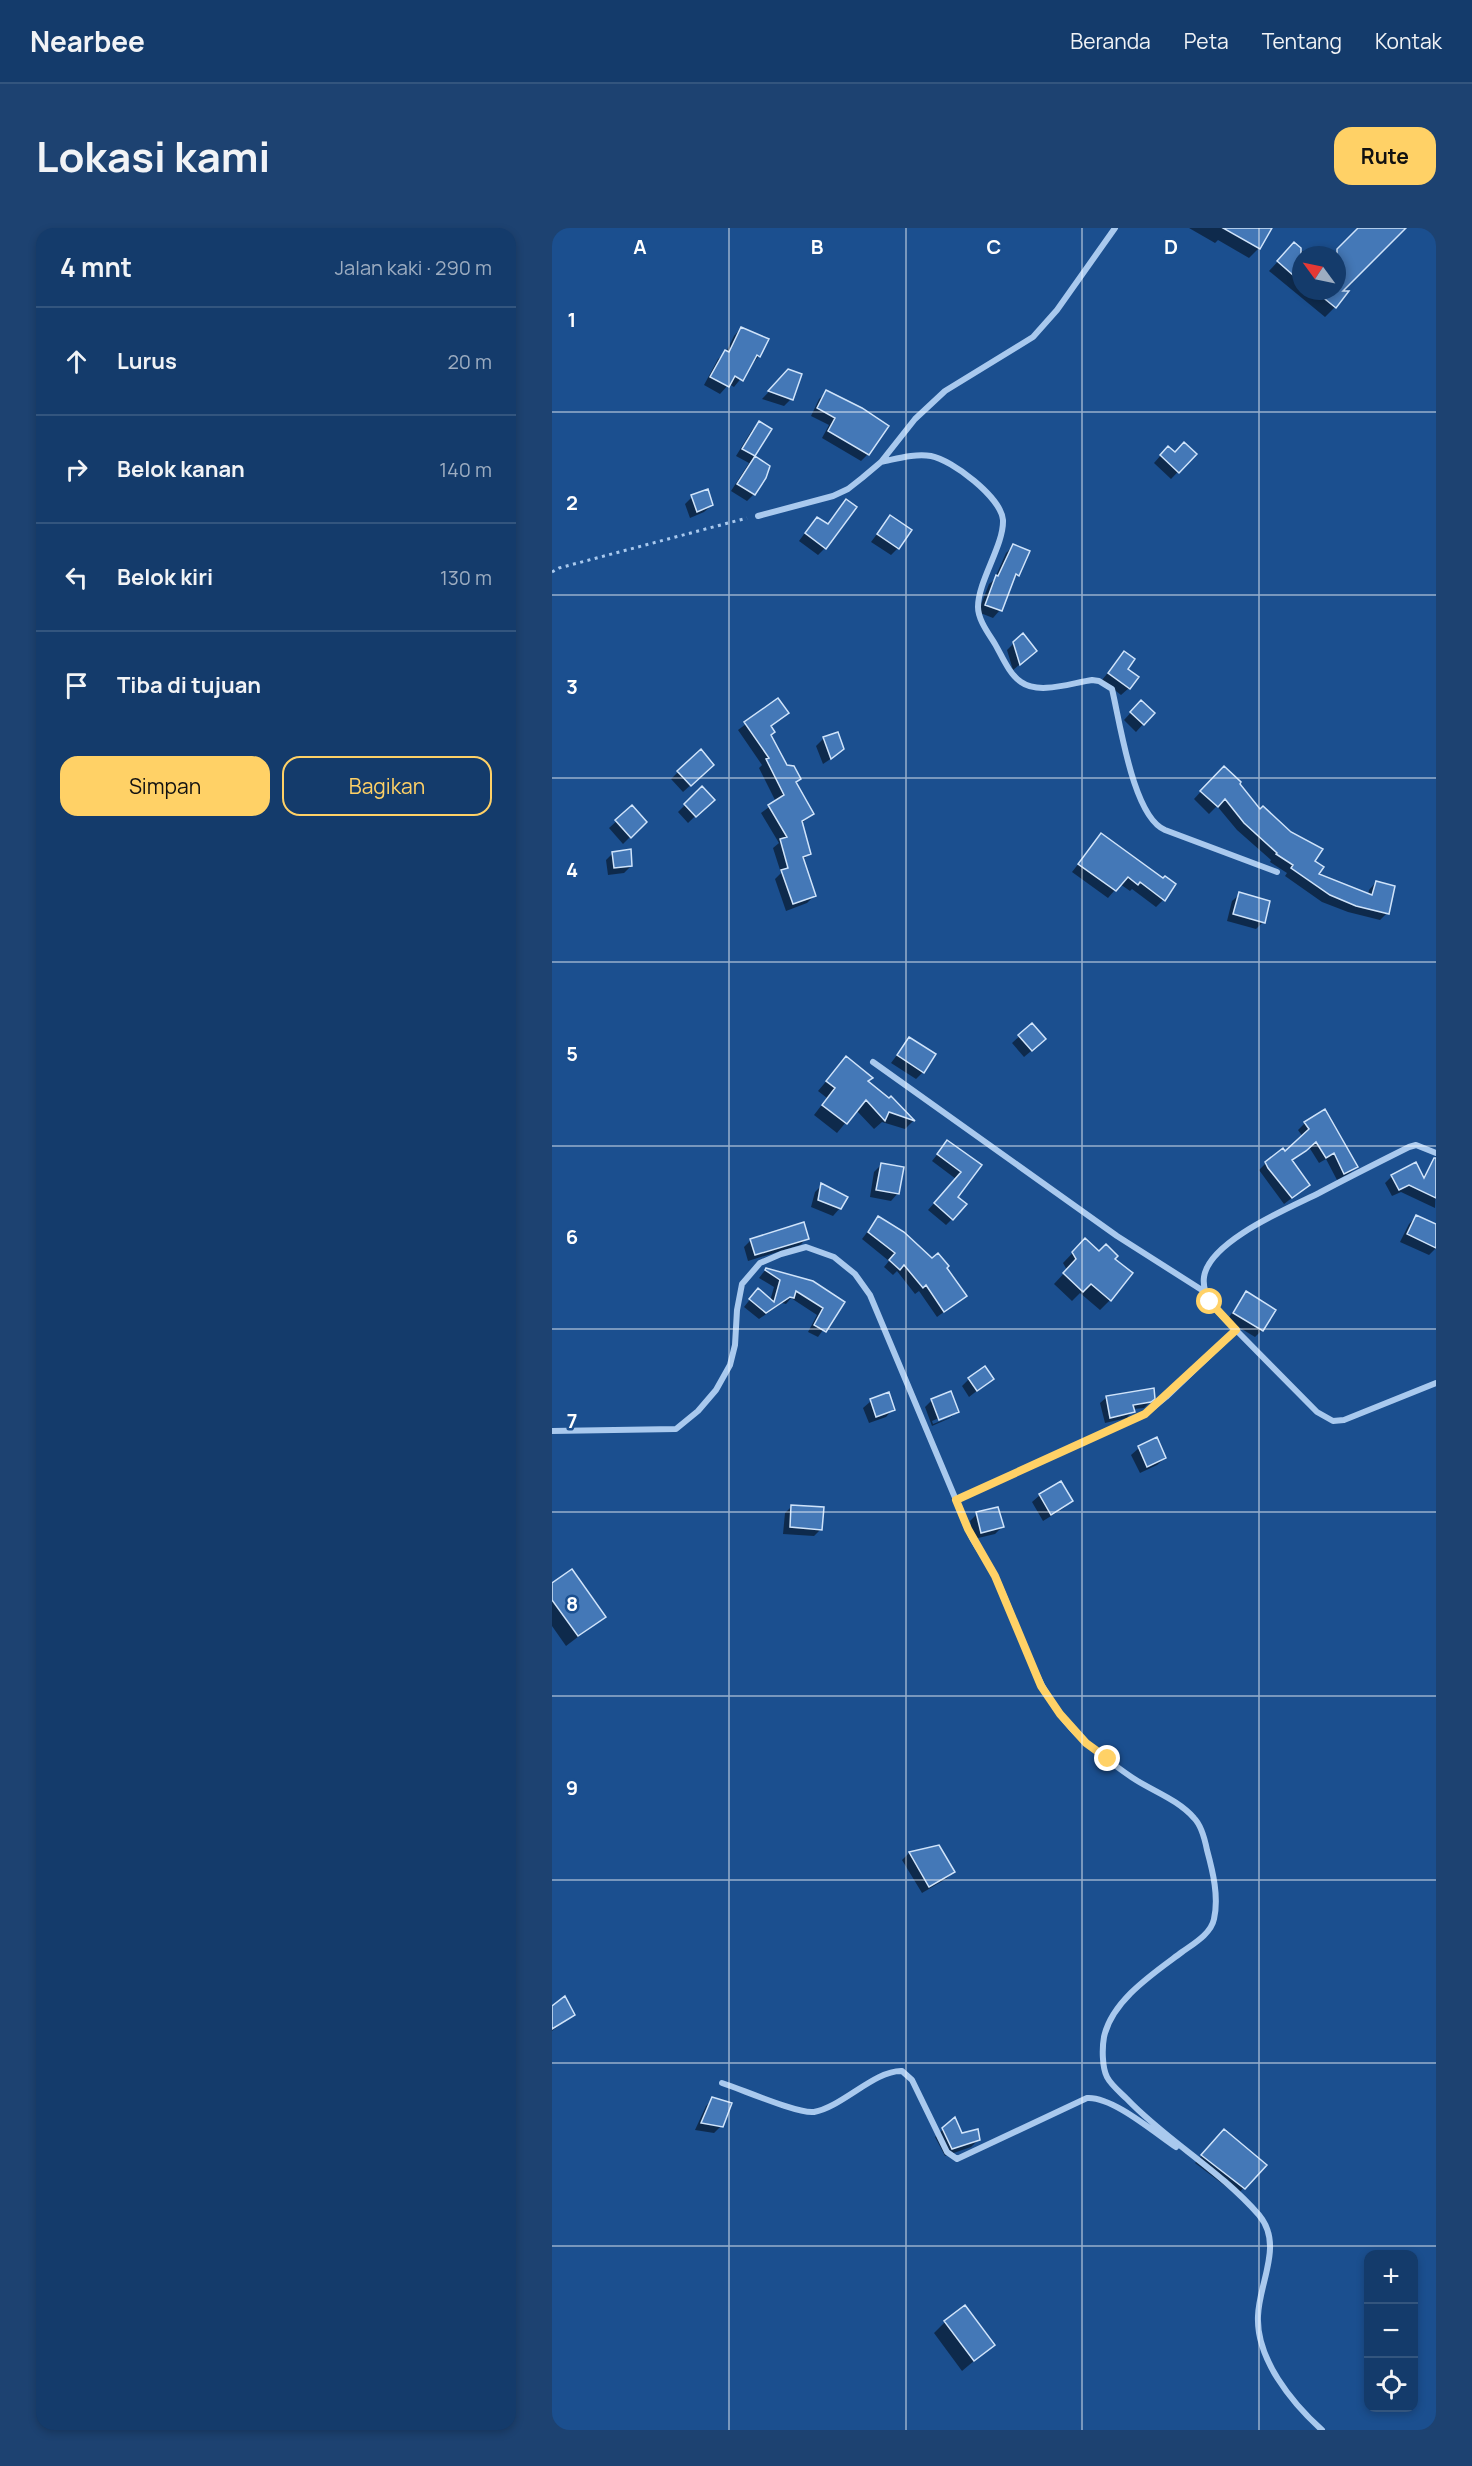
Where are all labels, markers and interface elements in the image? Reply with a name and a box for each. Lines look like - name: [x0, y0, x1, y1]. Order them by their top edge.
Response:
- text: Nearbee: [30, 22, 145, 60]
- text: Beranda: [1070, 27, 1151, 55]
- text: Peta: [1184, 27, 1229, 55]
- text: Tentang: [1262, 27, 1342, 55]
- text: Kontak: [1375, 27, 1442, 55]
- text: Lokasi kami: [36, 127, 270, 185]
- button: Rute: [1334, 127, 1436, 185]
- text: A: [633, 233, 647, 260]
- text: B: [811, 233, 824, 260]
- text: C: [987, 233, 1001, 260]
- text: D: [1164, 233, 1178, 260]
- north arrow: [1292, 246, 1346, 300]
- text: 4 mnt: [60, 249, 132, 285]
- text: Jalan kaki · 290 m: [335, 254, 492, 281]
- text: 1: [568, 306, 576, 333]
- icon: ahead: [60, 345, 93, 378]
- text: Lurus: [117, 346, 177, 376]
- text: 20 m: [447, 348, 492, 375]
- icon: right: [60, 453, 93, 486]
- text: Belok kanan: [117, 454, 245, 484]
- text: 140 m: [439, 456, 492, 483]
- text: 2: [566, 489, 578, 516]
- icon: left: [60, 561, 93, 594]
- text: Belok kiri: [117, 562, 213, 592]
- text: 130 m: [440, 564, 492, 591]
- icon: arrive: [60, 669, 93, 702]
- text: Tiba di tujuan: [117, 670, 261, 700]
- text: 3: [566, 673, 578, 700]
- button: Simpan: [60, 756, 270, 816]
- button: Bagikan: [282, 756, 492, 816]
- text: 4: [566, 856, 578, 883]
- text: 5: [566, 1040, 578, 1067]
- text: 6: [566, 1223, 578, 1250]
- route start: [1196, 1288, 1222, 1314]
- text: 7: [567, 1407, 577, 1434]
- text: 8: [566, 1590, 578, 1617]
- route end: [1094, 1745, 1120, 1771]
- text: 9: [566, 1774, 578, 1801]
- map controls: [1364, 2250, 1418, 2412]
- button: +: [1364, 2250, 1418, 2304]
- button: −: [1364, 2304, 1418, 2358]
- button: locate: [1364, 2358, 1418, 2412]

